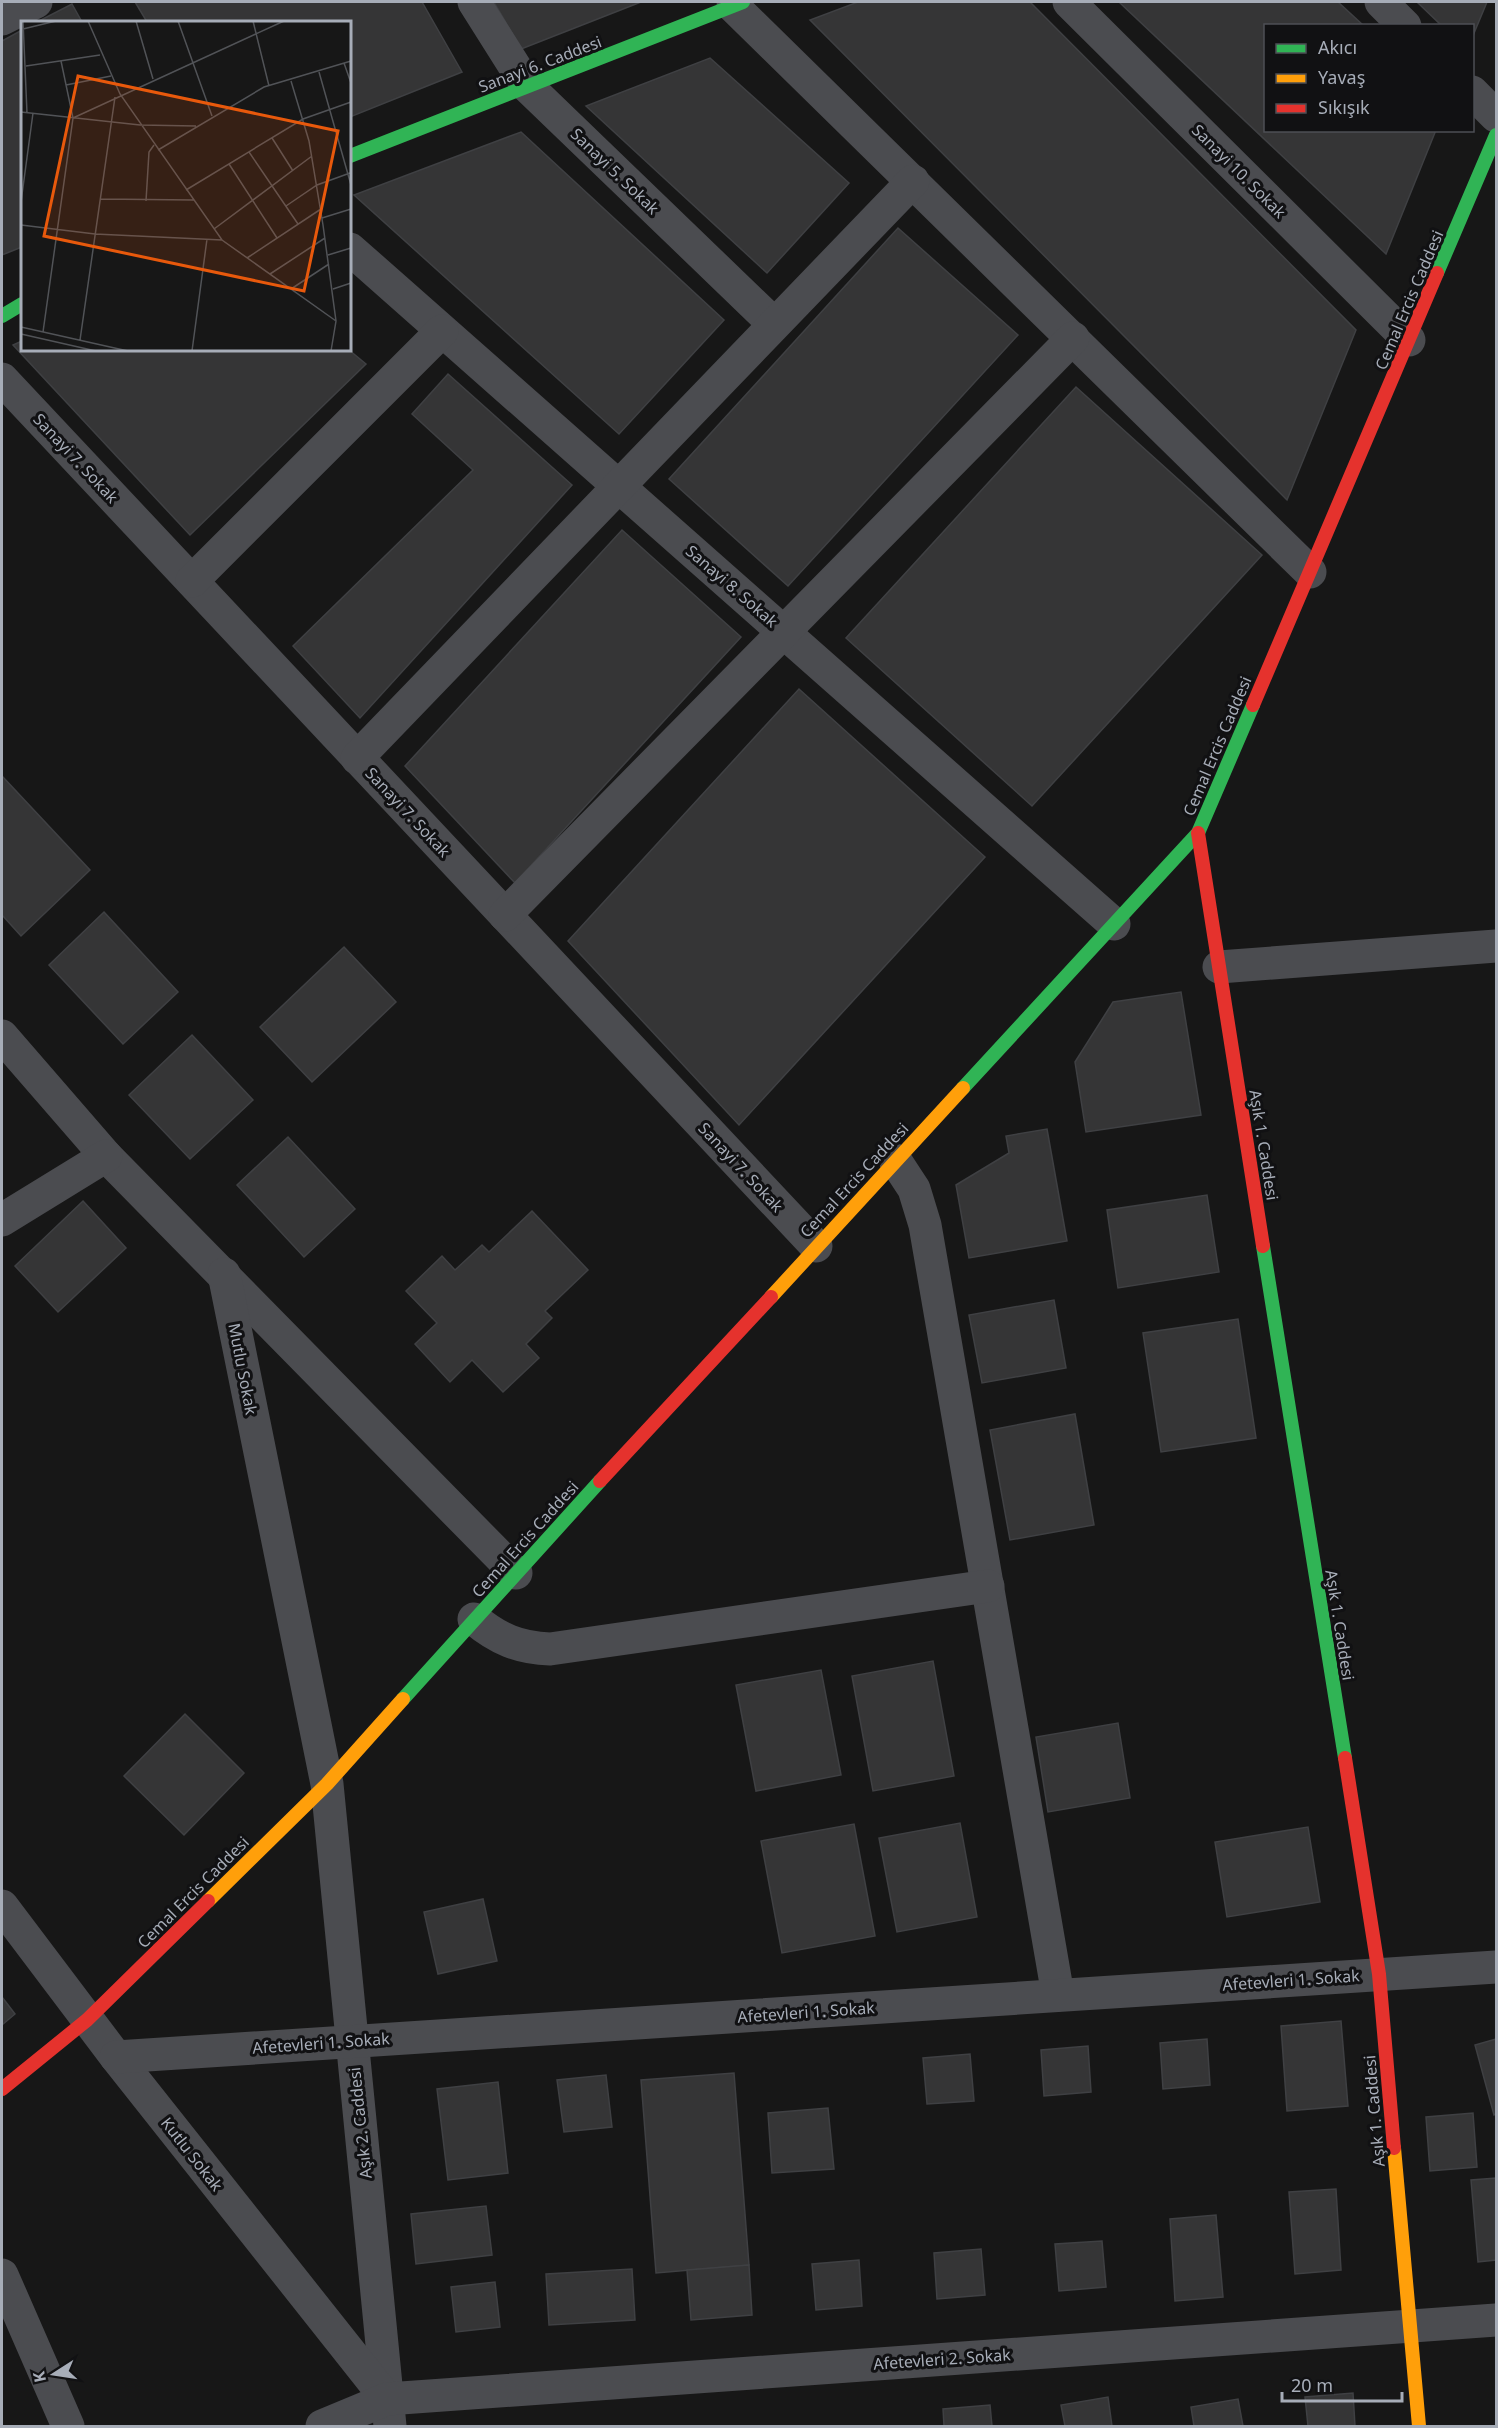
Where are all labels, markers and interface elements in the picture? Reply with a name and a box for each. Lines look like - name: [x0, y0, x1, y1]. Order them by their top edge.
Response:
- inset map: [21, 21, 351, 351]
- legend: [1264, 24, 1474, 132]
- street label: Sanayi 6. Caddesi: [475, 30, 605, 98]
- text: Akıcı: [1318, 35, 1357, 59]
- text: Yavaş: [1318, 65, 1365, 89]
- text: Sıkışık: [1318, 95, 1370, 119]
- street label: Sanayi 10. Sokak: [1187, 119, 1291, 223]
- street label: Sanayi 5. Sokak: [566, 123, 664, 219]
- street label: Cemal Ercis Caddesi: [1370, 227, 1448, 373]
- street label: Sanayi 7. Sokak: [29, 408, 124, 508]
- street label: Sanayi 8. Sokak: [681, 540, 783, 632]
- street label: Cemal Ercis Caddesi: [1178, 673, 1256, 819]
- street label: Sanayi 7. Sokak: [361, 762, 456, 862]
- street label: Aşık 1. Caddesi: [1244, 1088, 1284, 1202]
- street label: Sanayi 7. Sokak: [694, 1117, 789, 1217]
- street label: Cemal Ercis Caddesi: [795, 1118, 913, 1242]
- street label: Mutlu Sokak: [223, 1321, 263, 1417]
- street label: Cemal Ercis Caddesi: [467, 1476, 583, 1602]
- street label: Aşık 1. Caddesi: [1320, 1568, 1360, 1682]
- street label: Cemal Ercis Caddesi: [132, 1831, 254, 1953]
- street label: Afetevleri 1. Sokak: [1222, 1964, 1361, 1996]
- street label: Afetevleri 1. Sokak: [737, 1996, 876, 2028]
- street label: Afetevleri 1. Sokak: [252, 2027, 391, 2059]
- street label: Aşık 1. Caddesi: [1358, 2054, 1390, 2168]
- street label: Aşık 2. Caddesi: [343, 2066, 377, 2180]
- street label: Kutlu Sokak: [156, 2112, 228, 2196]
- street label: Afetevleri 2. Sokak: [873, 2343, 1012, 2375]
- north arrow: [24, 2344, 84, 2404]
- scale bar: [1282, 2365, 1402, 2403]
- text: K: [27, 2369, 51, 2385]
- text: 20 m: [1291, 2373, 1333, 2397]

